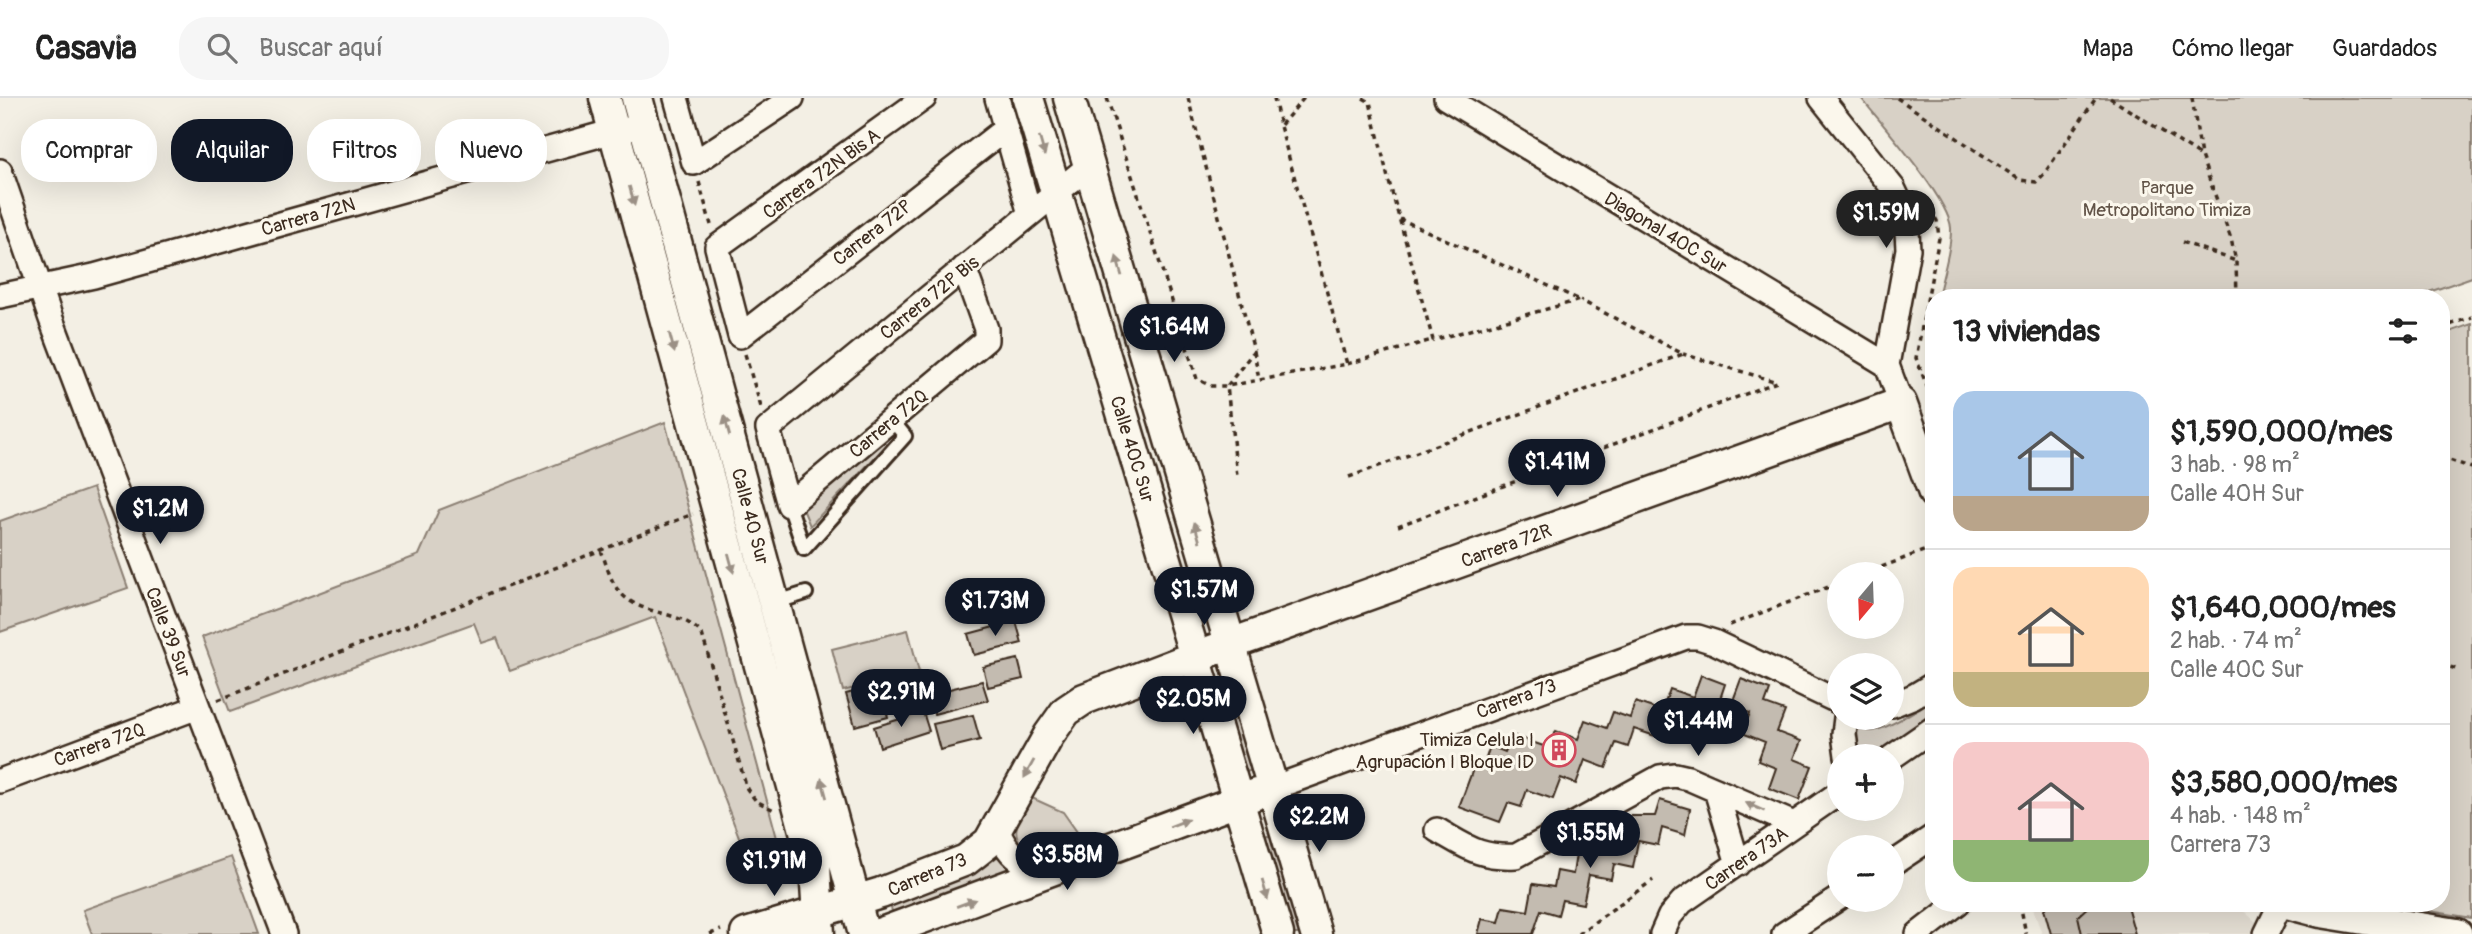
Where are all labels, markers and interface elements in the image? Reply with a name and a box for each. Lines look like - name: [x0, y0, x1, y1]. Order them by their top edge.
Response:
- search box: [179, 17, 669, 80]
- text: Casavia: [35, 28, 137, 69]
- icon: search: [203, 29, 241, 67]
- text: Buscar aquí: [259, 32, 383, 64]
- text: Mapa: [2083, 34, 2134, 63]
- text: Cómo llegar: [2172, 34, 2294, 63]
- text: Guardados: [2332, 34, 2437, 63]
- chip: Comprar: [21, 119, 157, 182]
- chip: Alquilar: [171, 119, 293, 182]
- chip: Filtros: [307, 119, 421, 182]
- chip: Nuevo: [435, 119, 547, 182]
- street label: Carrera 72N Bis A: [758, 123, 885, 225]
- one-way arrow: [1038, 135, 1048, 156]
- park label: Parque Metropolitano Timiza: [2083, 176, 2251, 222]
- one-way arrow: [627, 186, 637, 207]
- street label: Diagonal 40C Sur: [1600, 187, 1732, 279]
- pin: $1.59M: [1829, 190, 1943, 250]
- street label: Carrera 72N: [259, 192, 358, 242]
- street label: Carrera 72P: [828, 194, 917, 271]
- text: $1.59M: [1852, 198, 1920, 227]
- street label: Carrera 72P Bis: [875, 250, 985, 345]
- one-way arrow: [1113, 256, 1123, 277]
- pin: $1.64M: [1117, 304, 1231, 364]
- text: $1.64M: [1139, 312, 1209, 341]
- icon: filters: [2384, 312, 2422, 350]
- text: 13 viviendas: [1953, 313, 2100, 350]
- one-way arrow: [667, 333, 677, 354]
- street label: Carrera 72Q: [844, 384, 933, 464]
- street label: Calle 40C Sur: [1104, 393, 1160, 506]
- text: $1,590,000/mes: [2170, 413, 2393, 450]
- one-way arrow: [721, 415, 731, 436]
- icon: home: [2009, 419, 2093, 503]
- pin: $1.41M: [1500, 440, 1614, 499]
- text: $1.41M: [1524, 447, 1590, 476]
- text: 3 hab. · 98 m²: [2170, 450, 2300, 479]
- street label: Calle 40 Sur: [726, 466, 774, 567]
- text: Calle 40H Sur: [2170, 479, 2304, 508]
- pin: $1.2M: [111, 486, 209, 546]
- text: $1.2M: [132, 494, 188, 523]
- street label: Carrera 72R: [1458, 518, 1555, 573]
- one-way arrow: [1191, 521, 1201, 542]
- one-way arrow: [727, 553, 737, 574]
- north arrow: [1827, 562, 1904, 639]
- map controls: [1827, 562, 1904, 912]
- pin: $1.57M: [1147, 568, 1261, 627]
- text: $1.57M: [1170, 575, 1238, 604]
- pin: $1.73M: [938, 578, 1052, 638]
- street label: Calle 39 Sur: [140, 584, 196, 681]
- text: $1.73M: [961, 586, 1029, 615]
- text: $1,640,000/mes: [2170, 589, 2396, 626]
- icon: home: [2009, 595, 2093, 679]
- text: 2 hab. · 74 m²: [2170, 626, 2302, 655]
- button: layers: [1827, 653, 1904, 730]
- text: Calle 40C Sur: [2170, 655, 2304, 684]
- pin: $2.91M: [844, 670, 958, 729]
- street label: Carrera 73: [1473, 673, 1560, 724]
- pin: $2.05M: [1136, 676, 1250, 736]
- text: $2.91M: [867, 677, 935, 706]
- text: $2.05M: [1155, 684, 1231, 713]
- pin: $1.44M: [1641, 698, 1755, 758]
- text: $1.44M: [1663, 706, 1733, 735]
- street label: Carrera 72Q: [51, 717, 148, 772]
- place label: Timiza Celula I Agrupación I Bloque ID: [1355, 728, 1534, 774]
- building icon: Timiza Celula I Agrupación I Bloque ID: [1540, 731, 1578, 769]
- button: +: [1827, 744, 1904, 821]
- one-way arrow: [1023, 759, 1035, 778]
- text: $3,580,000/mes: [2170, 764, 2397, 801]
- icon: home: [2009, 770, 2093, 854]
- one-way arrow: [818, 776, 829, 798]
- pin: $2.2M: [1270, 794, 1368, 854]
- one-way arrow: [1744, 801, 1765, 812]
- text: 4 hab. · 148 m²: [2170, 801, 2311, 830]
- text: $2.2M: [1289, 802, 1349, 831]
- pin: $1.55M: [1533, 810, 1647, 870]
- one-way arrow: [1169, 817, 1190, 828]
- text: $1.55M: [1556, 818, 1624, 847]
- street label: Carrera 73A: [1700, 822, 1793, 896]
- text: Carrera 73: [2170, 830, 2271, 859]
- pin: $3.58M: [1010, 832, 1124, 892]
- button: −: [1827, 835, 1904, 912]
- pin: $1.91M: [717, 838, 831, 898]
- text: $3.58M: [1032, 840, 1102, 869]
- text: $1.91M: [742, 846, 806, 875]
- street label: Carrera 73: [884, 848, 971, 902]
- one-way arrow: [1261, 879, 1271, 900]
- one-way arrow: [956, 897, 977, 908]

